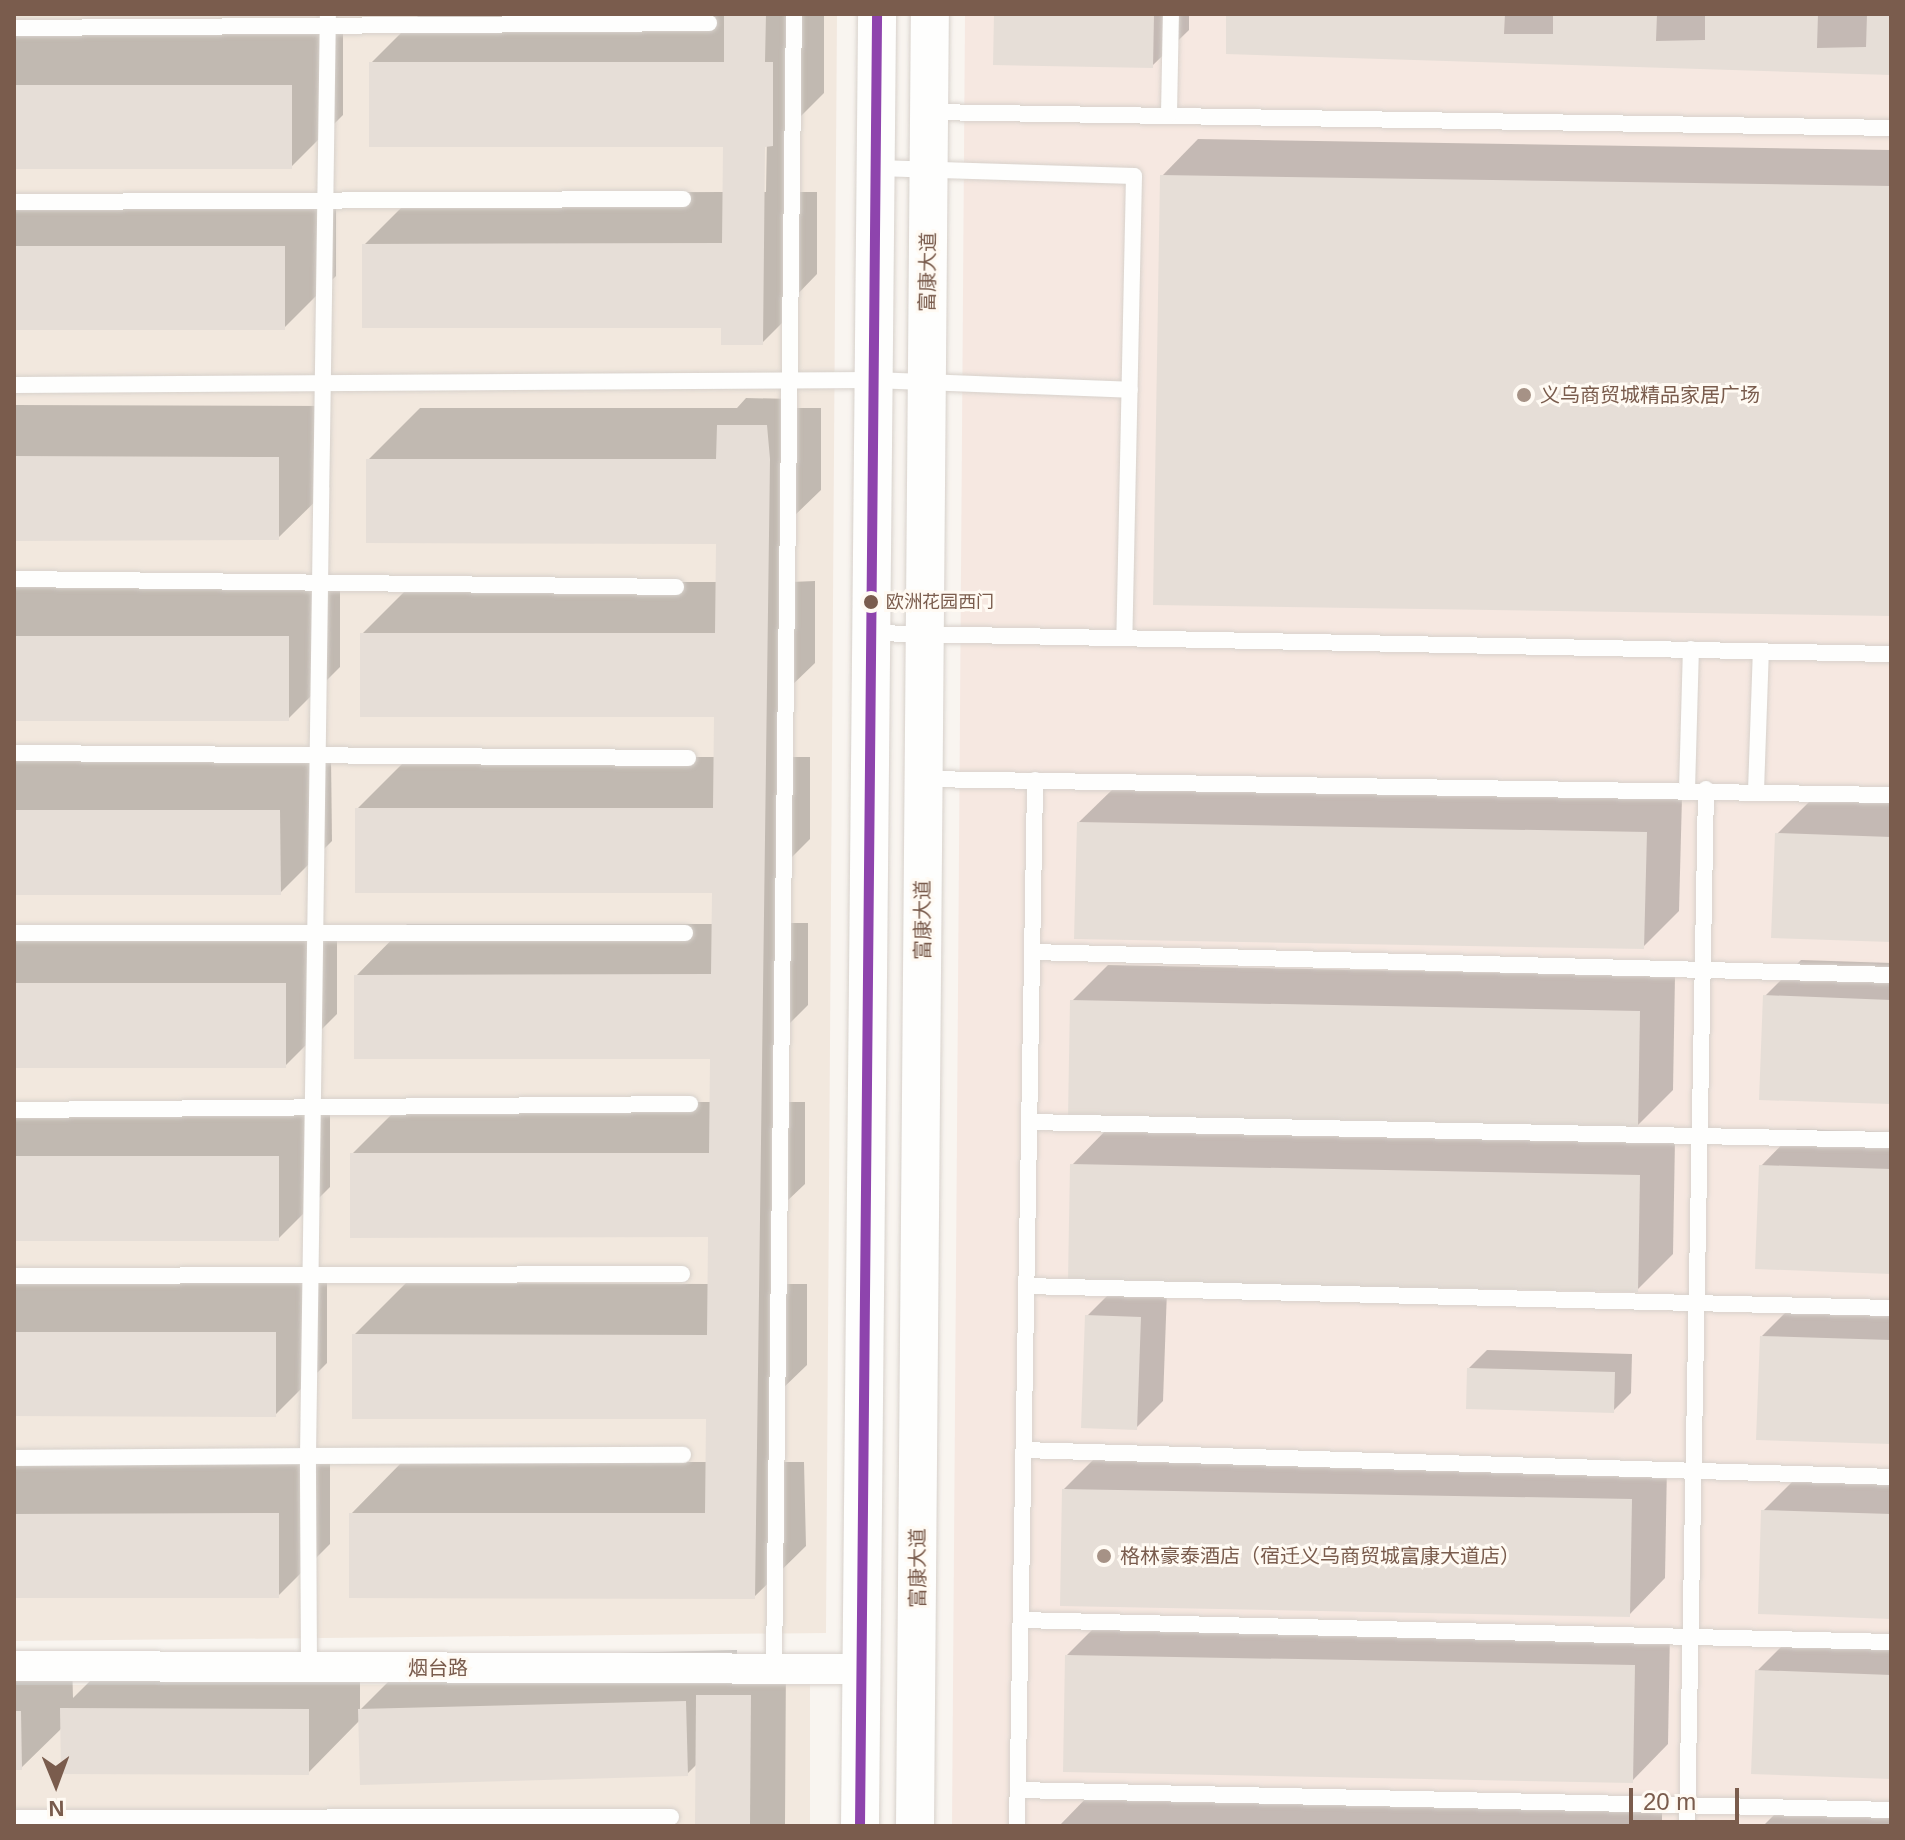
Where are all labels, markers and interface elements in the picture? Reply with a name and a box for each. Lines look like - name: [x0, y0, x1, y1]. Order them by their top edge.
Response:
- street label: 富康大道: [915, 232, 941, 312]
- place label: 义乌商贸城精品家居广场: [1540, 383, 1760, 407]
- marker: 义乌商贸城精品家居广场: [1515, 386, 1533, 404]
- place label: 欧洲花园西门: [886, 591, 994, 613]
- marker: 欧洲花园西门: [863, 594, 879, 610]
- street label: 富康大道: [911, 880, 935, 960]
- street label: 富康大道: [906, 1528, 930, 1608]
- place label: 格林豪泰酒店（宿迁义乌商贸城富康大道店）: [1120, 1544, 1520, 1568]
- marker: 格林豪泰酒店（宿迁义乌商贸城富康大道店）: [1095, 1547, 1113, 1565]
- street label: 烟台路: [408, 1656, 468, 1680]
- north arrow: [16, 1744, 96, 1824]
- scale bar: [1633, 1772, 1743, 1822]
- text: 20 m: [1643, 1788, 1696, 1815]
- text: N: [48, 1796, 65, 1821]

